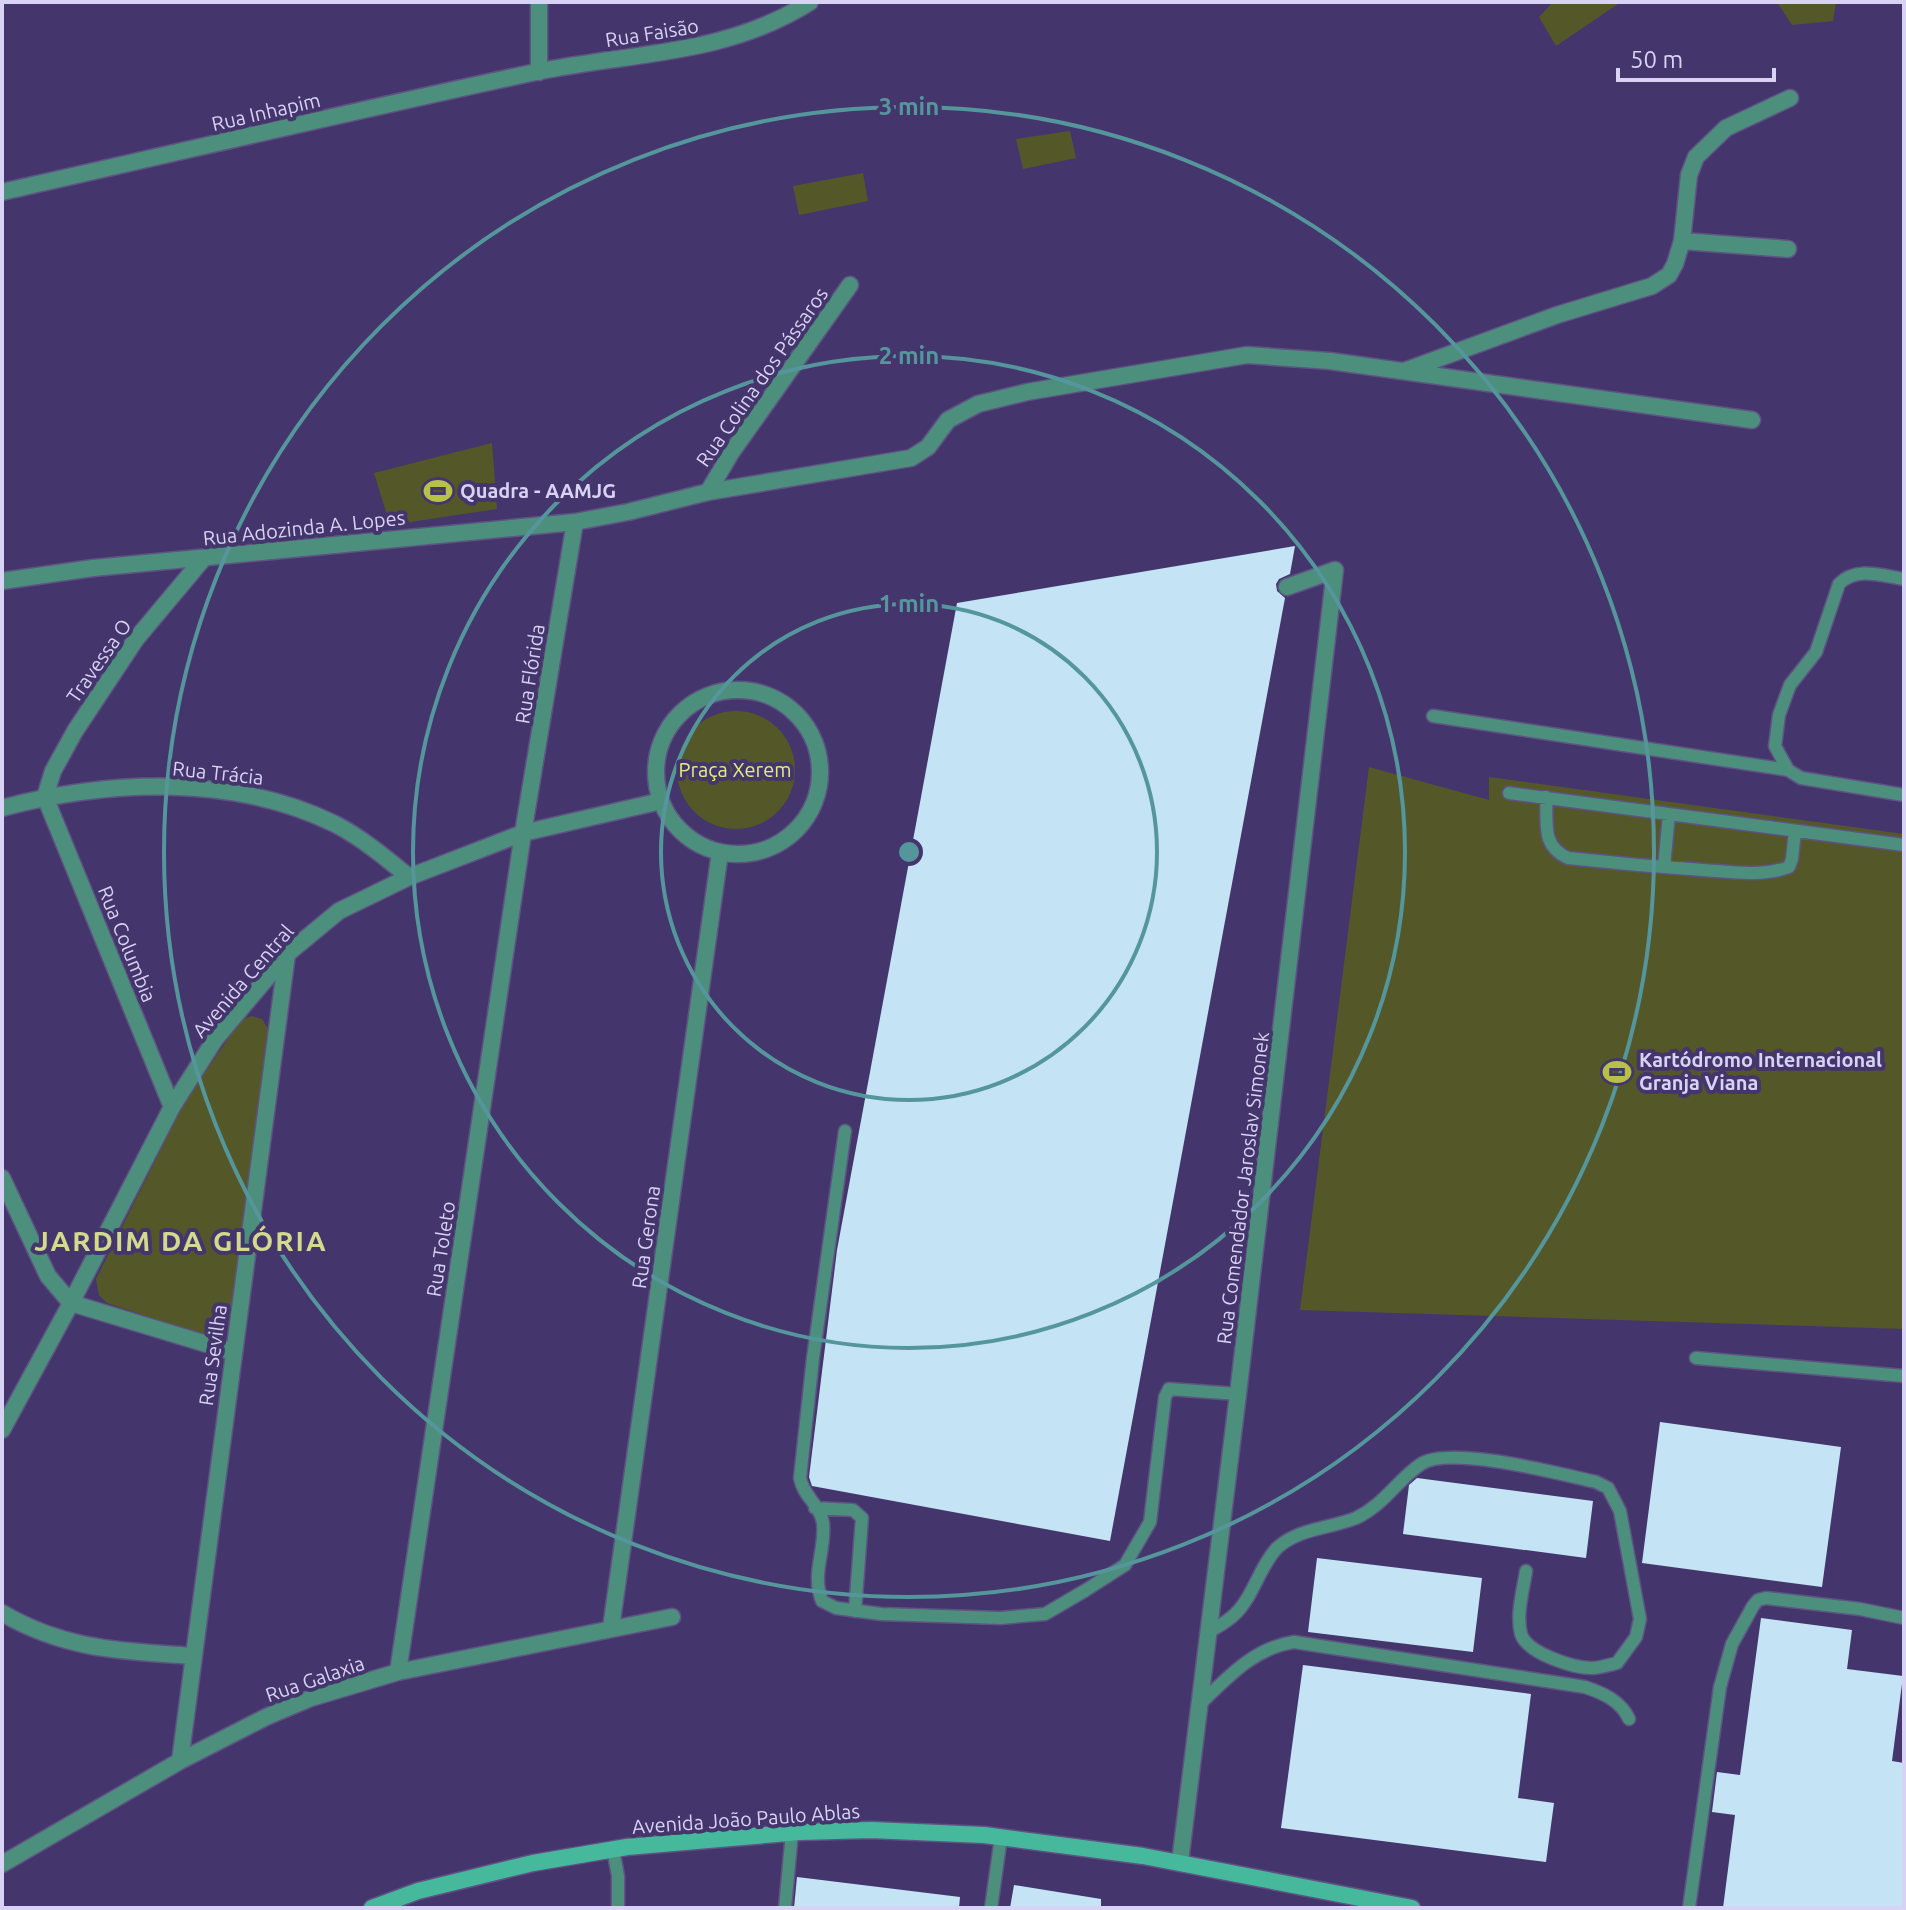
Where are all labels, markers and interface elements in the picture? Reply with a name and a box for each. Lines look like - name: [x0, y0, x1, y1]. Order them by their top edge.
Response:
- street label: Rua Faisão: [604, 14, 700, 51]
- scale bar: [1618, 32, 1774, 82]
- text: 50 m: [1630, 46, 1683, 73]
- street label: Rua Inhapim: [209, 88, 322, 135]
- text: 3 min: [879, 93, 939, 120]
- street label: Rua Colina dos Pássaros: [691, 283, 832, 471]
- text: 2 min: [879, 342, 939, 369]
- sports icon: Quadra - AAMJG: [423, 476, 453, 506]
- place label: Quadra - AAMJG: [460, 479, 616, 502]
- street label: Rua Adozinda A. Lopes: [202, 505, 406, 550]
- text: 1 min: [879, 590, 939, 617]
- street label: Travessa O: [61, 614, 136, 707]
- street label: Rua Flórida: [510, 622, 549, 725]
- street label: Rua Trácia: [171, 756, 265, 789]
- park label: Praça Xerem: [679, 758, 791, 781]
- centre of rings: [895, 838, 923, 866]
- street label: Rua Columbia: [94, 882, 161, 1005]
- street label: Avenida Central: [187, 920, 298, 1042]
- street label: Rua Comendador Jaroslav Simonek: [1212, 1030, 1273, 1346]
- place label: Kartódromo Internacional Granja Viana: [1639, 1048, 1882, 1094]
- sports icon: Kartódromo Internacional Granja Viana: [1602, 1057, 1632, 1087]
- street label: Rua Gerona: [627, 1184, 664, 1290]
- street label: Rua Toleto: [422, 1200, 459, 1298]
- district label: JARDIM DA GLÓRIA: [34, 1225, 328, 1256]
- street label: Rua Sevilha: [194, 1303, 231, 1407]
- street label: Rua Galaxia: [262, 1651, 367, 1706]
- street label: Avenida João Paulo Ablas: [631, 1799, 861, 1838]

